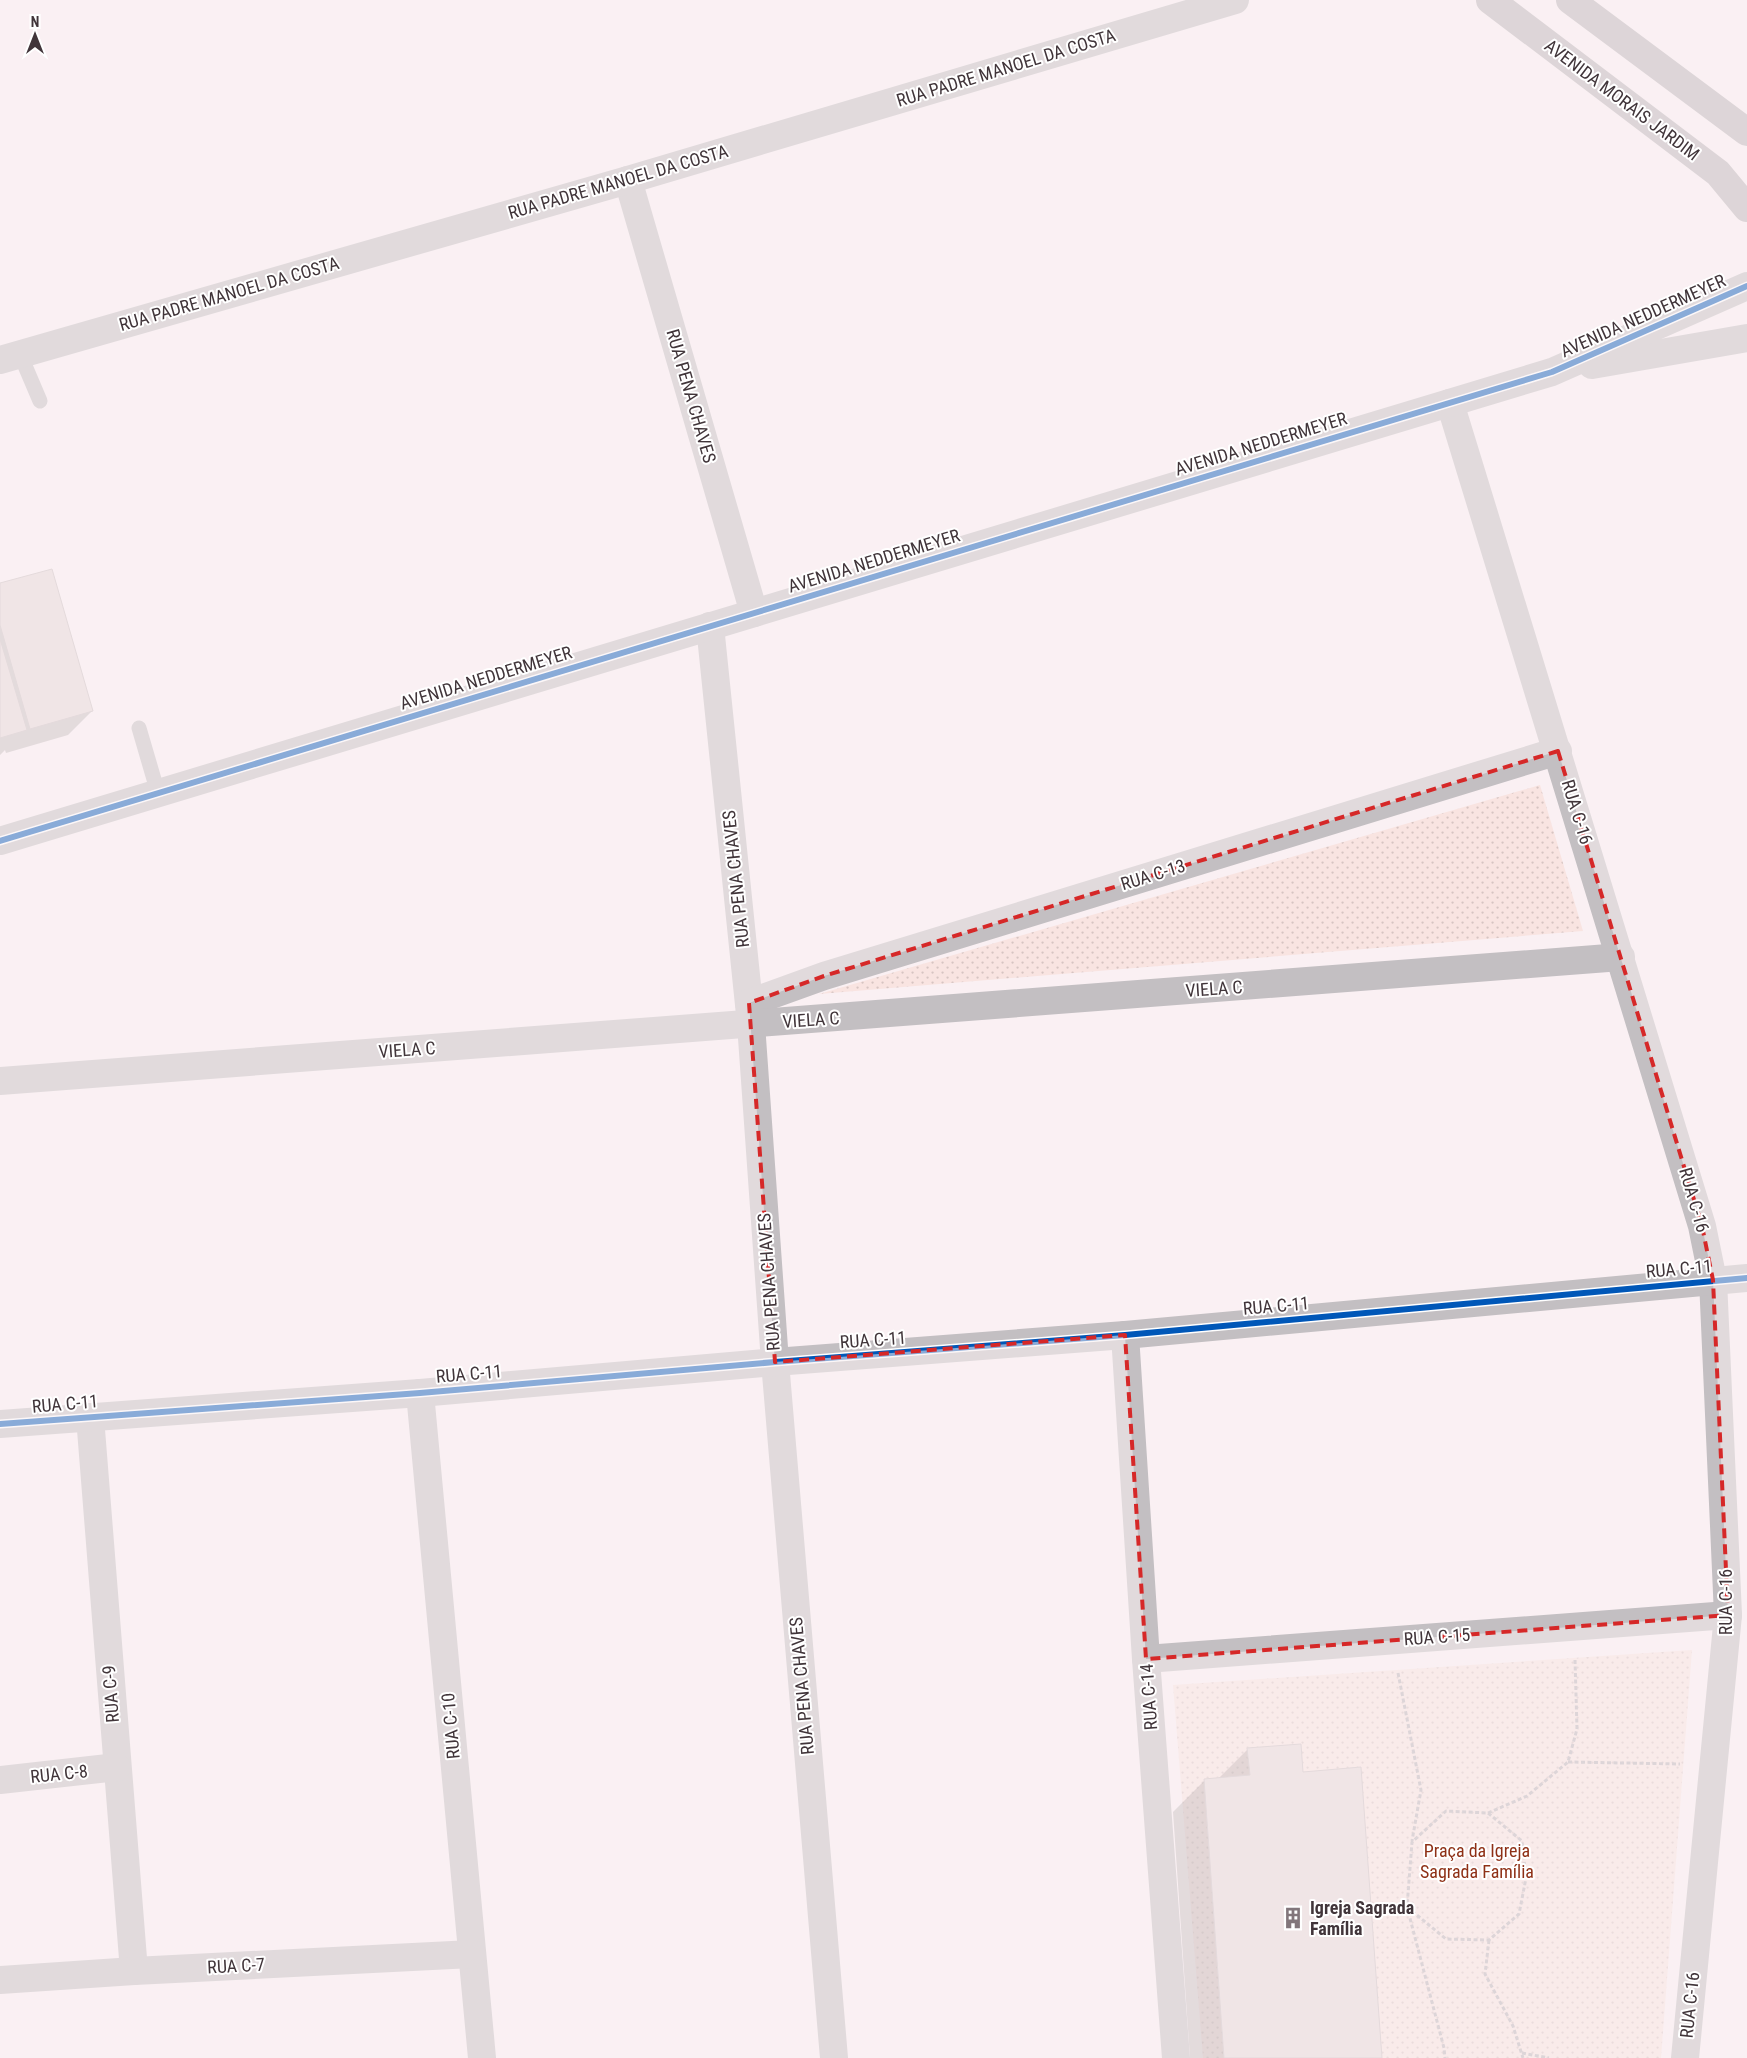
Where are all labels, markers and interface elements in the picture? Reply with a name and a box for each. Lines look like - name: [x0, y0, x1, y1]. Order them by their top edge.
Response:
- north arrow: [10, 10, 60, 60]
- text: N: [31, 14, 39, 30]
- street label: RUA PADRE MANOEL DA COSTA: [894, 24, 1118, 111]
- street label: AVENIDA MORAIS JARDIM: [1541, 35, 1704, 165]
- street label: RUA PADRE MANOEL DA COSTA: [505, 140, 731, 223]
- street label: RUA PADRE MANOEL DA COSTA: [116, 252, 342, 335]
- street label: AVENIDA NEDDERMEYER: [1557, 269, 1729, 361]
- street label: RUA PENA CHAVES: [662, 327, 721, 465]
- street label: AVENIDA NEDDERMEYER: [1172, 407, 1350, 480]
- street label: AVENIDA NEDDERMEYER: [785, 524, 963, 597]
- street label: AVENIDA NEDDERMEYER: [397, 641, 575, 714]
- street label: RUA C-16: [1558, 777, 1597, 847]
- street label: RUA PENA CHAVES: [718, 809, 753, 949]
- street label: RUA C-13: [1118, 855, 1188, 894]
- street label: VIELA C: [1185, 976, 1243, 1001]
- street label: VIELA C: [782, 1007, 840, 1032]
- street label: VIELA C: [378, 1037, 436, 1062]
- street label: RUA C-16: [1675, 1165, 1714, 1235]
- street label: RUA PENA CHAVES: [753, 1212, 784, 1352]
- street label: RUA C-11: [1645, 1255, 1713, 1282]
- street label: RUA C-11: [1242, 1292, 1310, 1319]
- street label: RUA C-11: [839, 1327, 907, 1352]
- street label: RUA C-11: [435, 1360, 503, 1387]
- street label: RUA C-11: [31, 1390, 99, 1417]
- street label: RUA C-16: [1715, 1569, 1736, 1635]
- street label: RUA PENA CHAVES: [785, 1616, 818, 1756]
- street label: RUA C-15: [1403, 1624, 1471, 1649]
- street label: RUA C-14: [1136, 1663, 1161, 1731]
- street label: RUA C-9: [98, 1665, 123, 1723]
- street label: RUA C-10: [437, 1692, 464, 1760]
- street label: RUA C-8: [29, 1760, 89, 1787]
- park label: Praça da Igreja Sagrada Família: [1420, 1840, 1534, 1882]
- place label: Igreja Sagrada Família: [1310, 1897, 1414, 1939]
- building icon: Igreja Sagrada Família: [1280, 1905, 1306, 1931]
- street label: RUA C-7: [207, 1954, 265, 1977]
- street label: RUA C-16: [1676, 1971, 1703, 2039]

